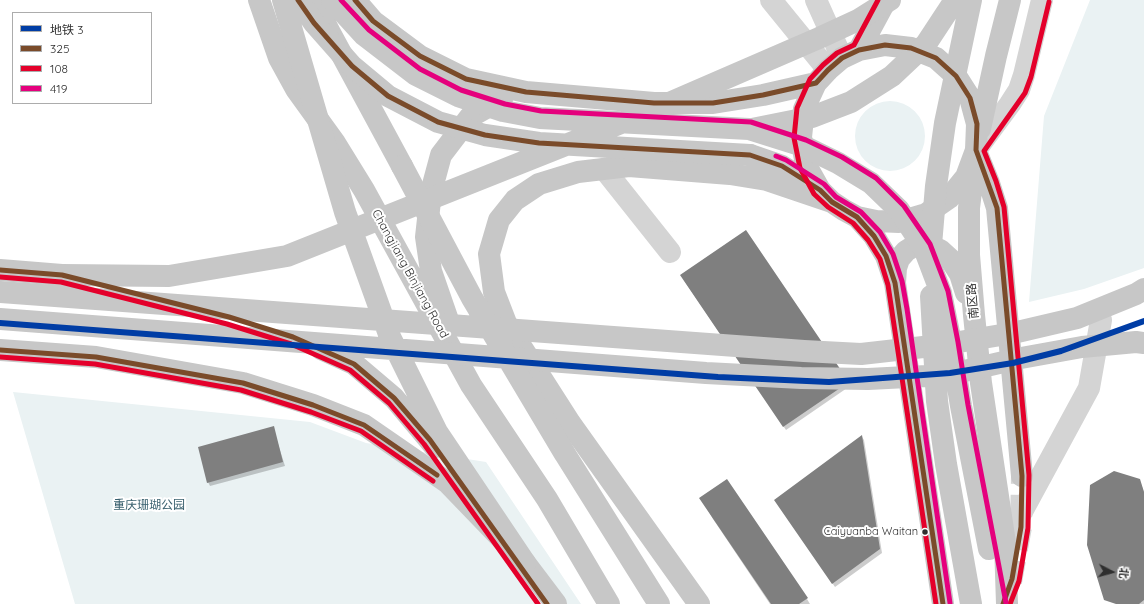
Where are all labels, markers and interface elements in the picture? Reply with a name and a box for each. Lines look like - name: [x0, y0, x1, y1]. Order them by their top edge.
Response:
- legend: [12, 12, 152, 104]
- text: 地铁 3: [50, 22, 84, 37]
- text: 325: [50, 41, 69, 56]
- text: 108: [50, 61, 68, 76]
- text: 419: [50, 81, 67, 96]
- street label: Changjiang Binjiang Road: [369, 207, 451, 341]
- street label: 南区路: [964, 282, 982, 320]
- park label: 重庆珊瑚公园: [113, 498, 185, 512]
- place label: Caiyuanba Waitan: [824, 525, 918, 539]
- marker: Caiyuanba Waitan: [920, 527, 930, 537]
- north arrow: [1092, 552, 1132, 592]
- text: 北: [1116, 567, 1131, 579]

